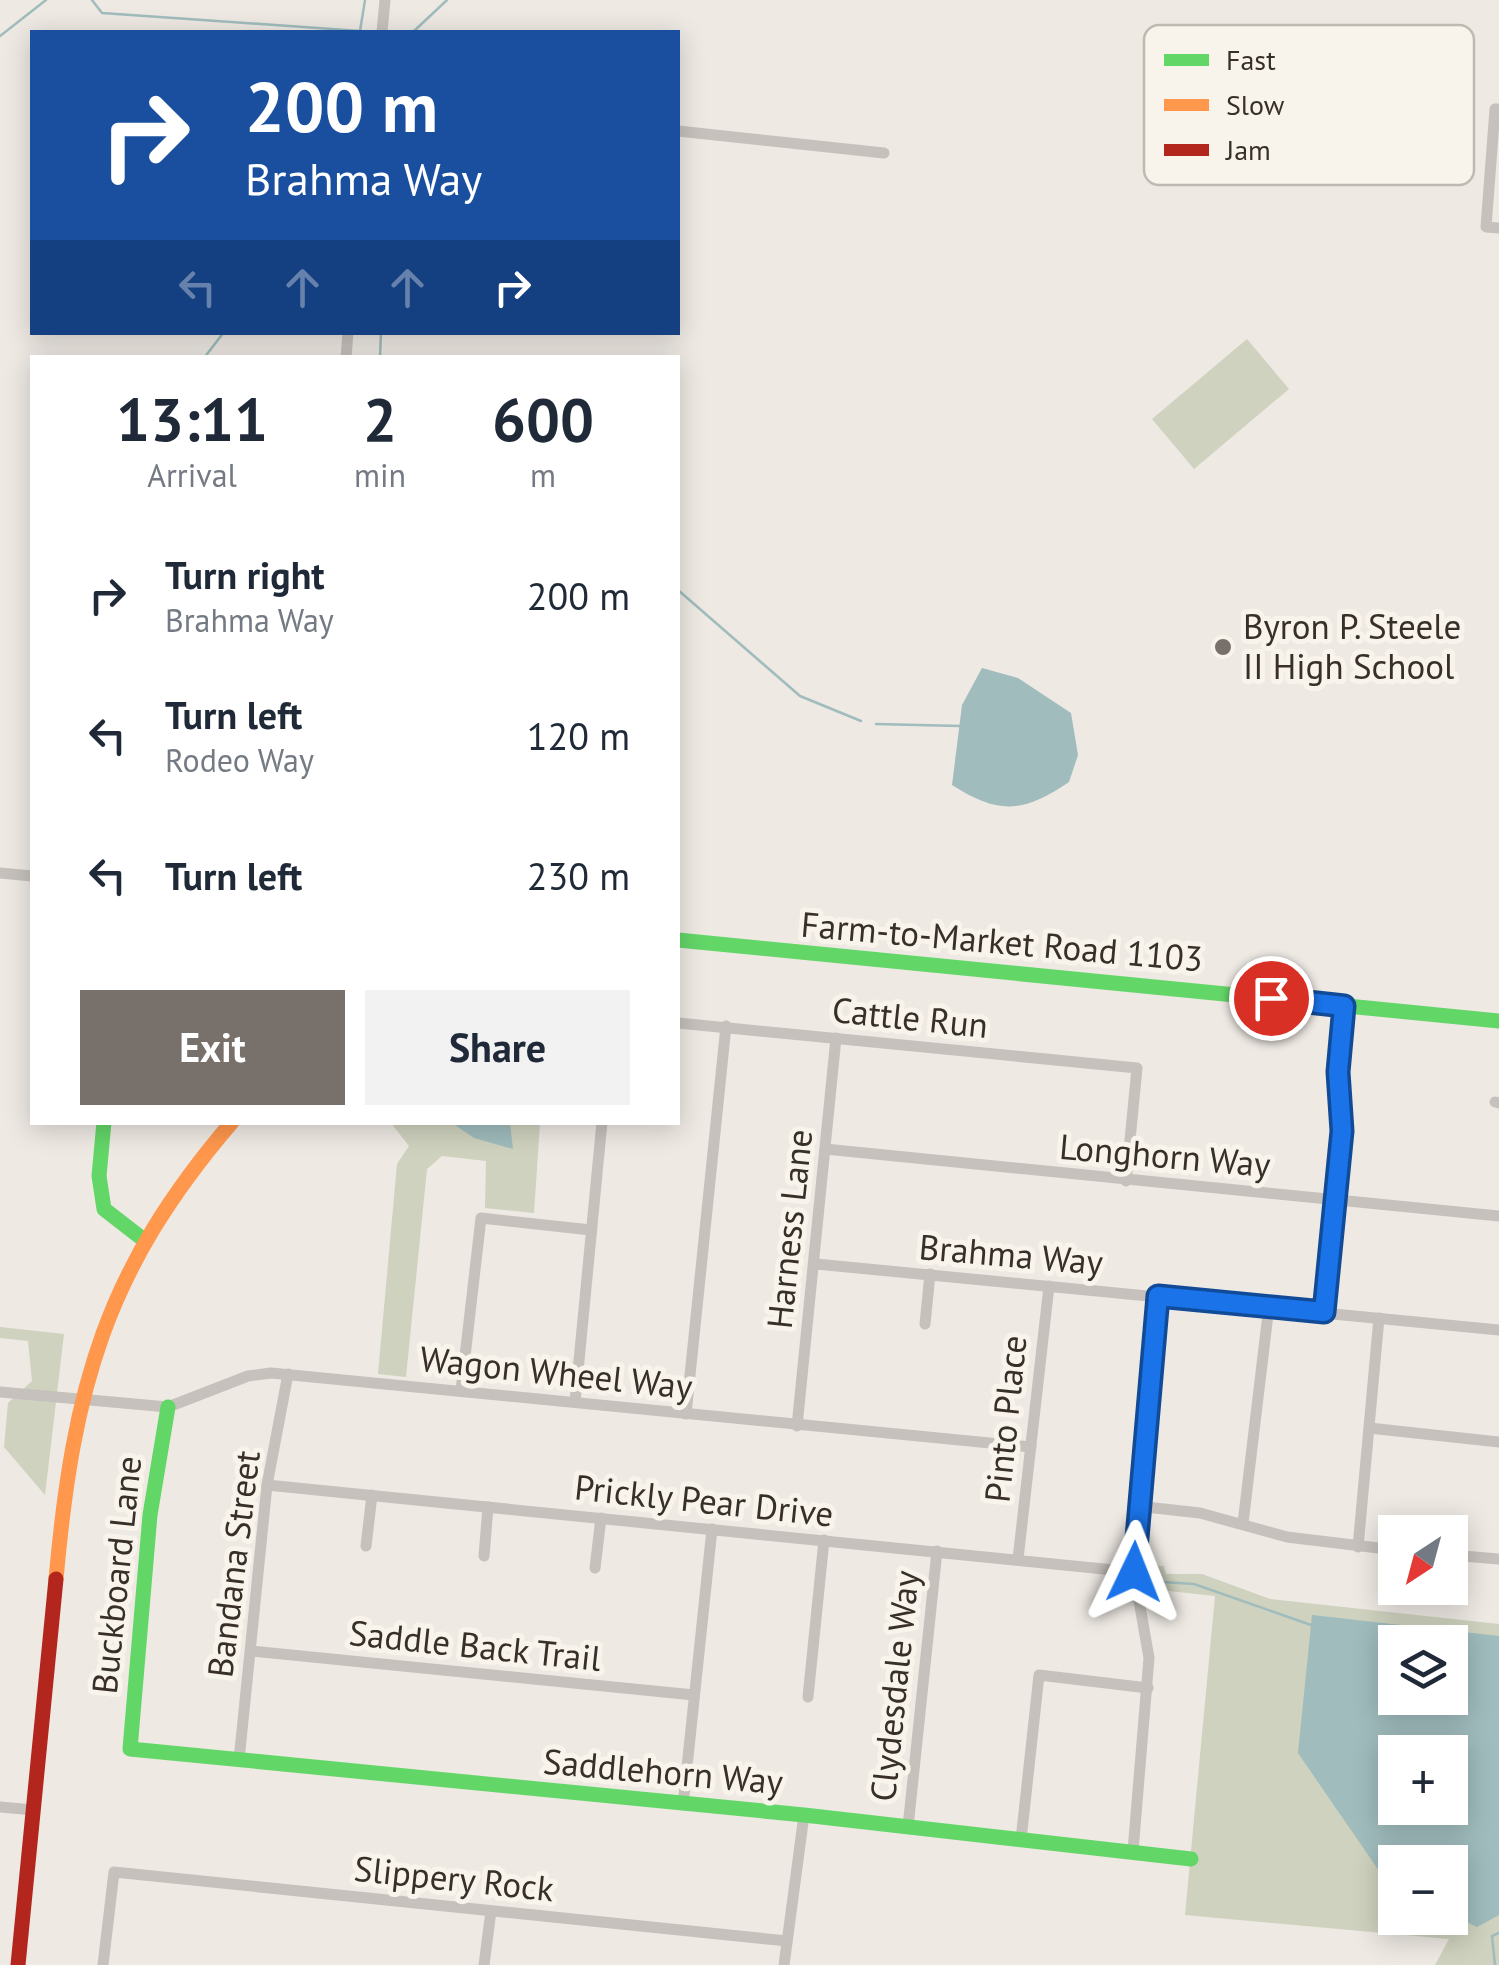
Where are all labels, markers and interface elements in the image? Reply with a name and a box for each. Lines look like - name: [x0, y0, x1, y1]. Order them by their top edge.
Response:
- legend: [1144, 25, 1474, 185]
- text: Fast: [1226, 41, 1276, 78]
- text: 200 m: [245, 61, 438, 151]
- icon: right: [80, 70, 210, 200]
- text: Slow: [1226, 86, 1285, 123]
- text: Jam: [1225, 131, 1271, 168]
- text: Brahma Way: [245, 149, 482, 207]
- icon: left: [170, 260, 225, 315]
- icon: ahead: [275, 260, 330, 315]
- icon: ahead: [380, 260, 435, 315]
- icon: right: [485, 260, 540, 315]
- text: 13:11: [116, 380, 268, 458]
- text: 2: [363, 380, 397, 458]
- text: 600: [492, 380, 594, 458]
- text: Arrival: [147, 454, 237, 496]
- text: min: [354, 454, 406, 496]
- text: m: [530, 454, 556, 496]
- text: Turn right: [165, 550, 325, 599]
- icon: right: [80, 568, 135, 623]
- text: 200 m: [527, 571, 630, 620]
- text: Brahma Way: [165, 599, 334, 641]
- place label: Byron P. Steele II High School: [1243, 603, 1461, 689]
- marker: Byron P. Steele II High School: [1212, 636, 1234, 658]
- text: Turn left: [165, 690, 302, 739]
- icon: left: [80, 708, 135, 763]
- text: 120 m: [527, 711, 630, 760]
- text: Rodeo Way: [165, 739, 314, 781]
- icon: left: [80, 848, 135, 903]
- text: Turn left: [165, 851, 302, 900]
- text: 230 m: [527, 851, 630, 900]
- street label: Farm-to-Market Road 1103: [799, 901, 1205, 981]
- pin: [1229, 956, 1314, 1041]
- icon: arrive: [1244, 971, 1299, 1026]
- street label: Cattle Run: [830, 986, 990, 1048]
- button: Exit: [80, 990, 345, 1105]
- button: Share: [365, 990, 630, 1105]
- street label: Longhorn Way: [1058, 1123, 1272, 1187]
- street label: Harness Lane: [756, 1127, 822, 1331]
- street label: Brahma Way: [917, 1223, 1105, 1285]
- street label: Pinto Place: [973, 1333, 1037, 1505]
- street label: Wagon Wheel Way: [418, 1335, 695, 1409]
- street label: Bandana Street: [196, 1448, 270, 1680]
- street label: Buckboard Lane: [81, 1454, 151, 1696]
- street label: Prickly Pear Drive: [572, 1464, 836, 1536]
- north arrow: [1378, 1515, 1468, 1605]
- map controls: [1378, 1515, 1468, 1935]
- position arrow: [1082, 1520, 1186, 1624]
- street label: Clydesdale Way: [859, 1568, 929, 1804]
- street label: Saddle Back Trail: [347, 1609, 603, 1681]
- button: layers: [1378, 1625, 1468, 1715]
- button: +: [1378, 1735, 1468, 1825]
- street label: Saddlehorn Way: [541, 1738, 785, 1804]
- street label: Slippery Rock: [352, 1845, 556, 1911]
- button: −: [1378, 1845, 1468, 1935]

